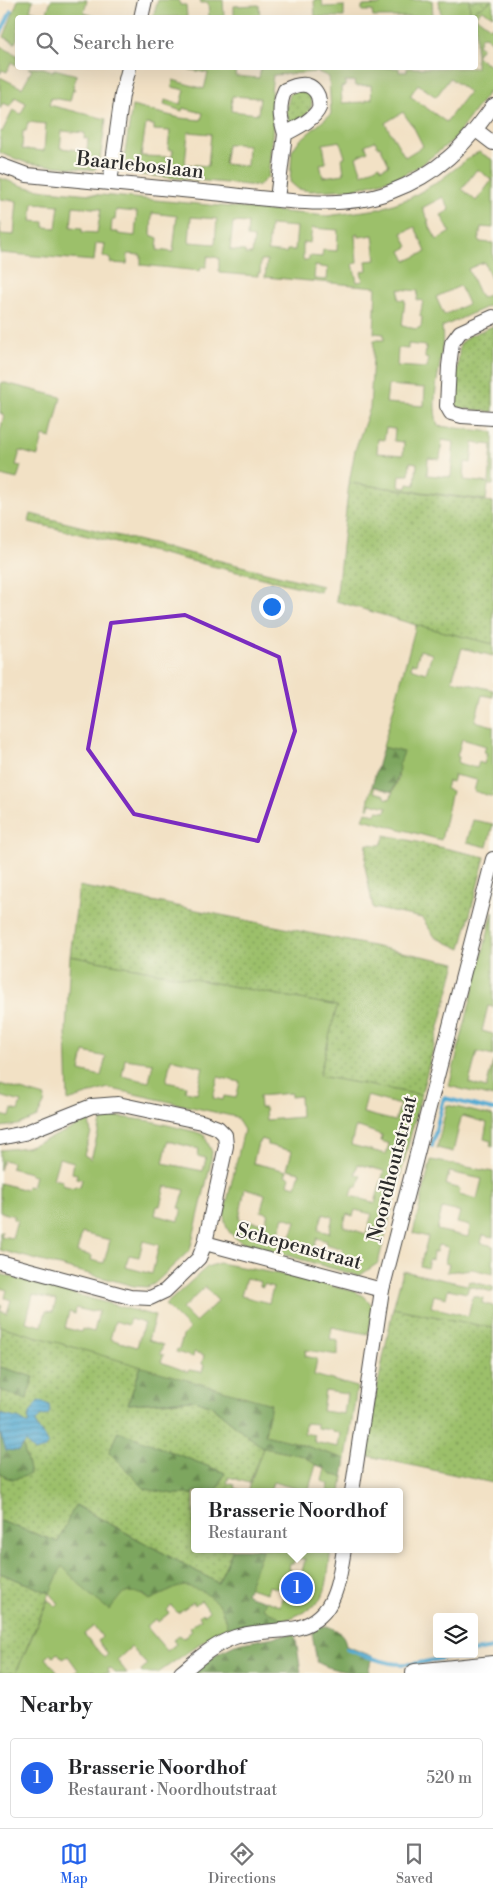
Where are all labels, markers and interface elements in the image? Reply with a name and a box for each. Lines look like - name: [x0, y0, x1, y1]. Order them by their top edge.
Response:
- search box: [15, 15, 478, 70]
- icon: search: [33, 29, 61, 57]
- text: Search here: [73, 31, 174, 55]
- street label: Baarleboslaan: [74, 147, 205, 185]
- your location: [259, 594, 285, 620]
- street label: Noordhoutstraat: [363, 1093, 423, 1245]
- street label: Schepenstraat: [234, 1218, 364, 1276]
- popup: [191, 1488, 403, 1553]
- text: Brasserie Noordhof: [208, 1499, 386, 1523]
- text: Restaurant: [208, 1523, 288, 1543]
- pin: 1: [281, 1569, 313, 1607]
- map controls: [433, 1613, 478, 1658]
- button: layers: [433, 1613, 478, 1658]
- text: Nearby: [20, 1693, 93, 1719]
- text: Brasserie Noordhof: [68, 1756, 246, 1780]
- text: 1: [33, 1768, 41, 1788]
- text: 520 m: [426, 1768, 472, 1788]
- text: Restaurant · Noordhoutstraat: [68, 1780, 277, 1800]
- tab: Map: [60, 1840, 88, 1888]
- tab: Directions: [208, 1840, 276, 1888]
- tab: Saved: [396, 1840, 433, 1888]

